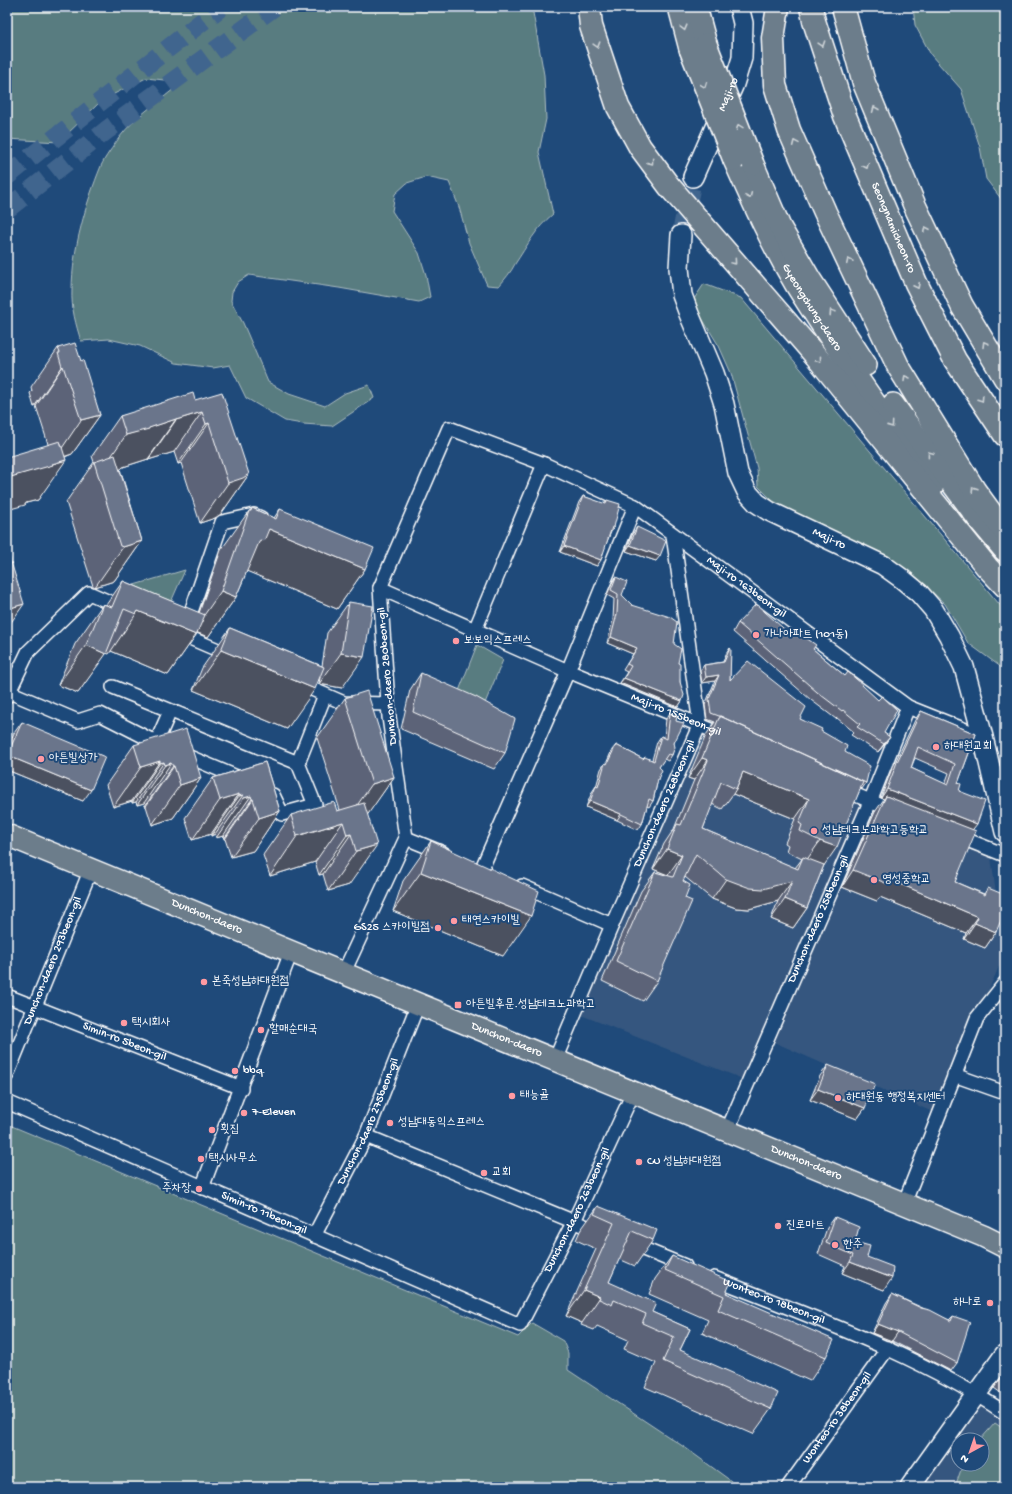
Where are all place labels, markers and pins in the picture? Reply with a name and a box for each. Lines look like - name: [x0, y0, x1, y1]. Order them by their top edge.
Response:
- place label: 가나아파트 (101동): [764, 628, 848, 642]
- marker: 가나아파트 (101동): [751, 630, 761, 640]
- place label: 보보익스프레스: [464, 634, 532, 648]
- marker: 보보익스프레스: [451, 636, 461, 646]
- place label: 하대원교회: [944, 740, 992, 754]
- marker: 하대원교회: [931, 742, 941, 752]
- place label: 아튼빌상가: [49, 752, 98, 766]
- marker: 아튼빌상가: [36, 754, 46, 764]
- place label: 성남테크노과학고등학교: [822, 824, 928, 838]
- marker: 성남테크노과학고등학교: [809, 826, 819, 836]
- place label: 영성중학교: [882, 873, 930, 887]
- marker: 영성중학교: [869, 875, 879, 885]
- place label: 태연스카이빌: [462, 914, 520, 928]
- marker: 태연스카이빌: [449, 916, 459, 926]
- place label: GS25 스카이빌점: [354, 921, 430, 935]
- marker: GS25 스카이빌점: [433, 923, 443, 933]
- place label: 본죽성남하대원점: [212, 975, 289, 989]
- marker: 본죽성남하대원점: [199, 977, 209, 987]
- place label: 아튼빌후문.성남테크노과학고: [466, 997, 595, 1012]
- marker: 아튼빌후문.성남테크노과학고: [453, 1000, 463, 1010]
- place label: 택시회사: [132, 1016, 171, 1030]
- marker: 택시회사: [119, 1018, 129, 1028]
- place label: 할매순대국: [269, 1022, 317, 1037]
- marker: 할매순대국: [256, 1025, 266, 1035]
- place label: bbq: [243, 1064, 265, 1078]
- marker: bbq: [230, 1066, 240, 1076]
- place label: 태능골: [520, 1089, 549, 1103]
- marker: 태능골: [507, 1091, 517, 1101]
- place label: 하대원동 행정복지센터: [846, 1091, 945, 1105]
- marker: 하대원동 행정복지센터: [833, 1093, 843, 1103]
- place label: 7-Eleven: [251, 1106, 296, 1120]
- marker: 7-Eleven: [239, 1108, 249, 1118]
- place label: 성남대동익스프레스: [398, 1116, 485, 1130]
- marker: 성남대동익스프레스: [385, 1118, 395, 1128]
- place label: 횟집: [220, 1122, 239, 1137]
- marker: 횟집: [207, 1125, 217, 1135]
- place label: 택시사무소: [209, 1152, 257, 1166]
- marker: 택시사무소: [196, 1154, 206, 1164]
- place label: CU 성남하대원점: [647, 1155, 721, 1169]
- marker: CU 성남하대원점: [634, 1157, 644, 1167]
- place label: 교회: [492, 1166, 511, 1180]
- marker: 교회: [479, 1168, 489, 1178]
- place label: 주차장: [162, 1182, 191, 1196]
- marker: 주차장: [194, 1184, 204, 1194]
- place label: 진로마트: [786, 1219, 825, 1233]
- marker: 진로마트: [773, 1221, 783, 1231]
- place label: 한주: [843, 1238, 863, 1252]
- marker: 한주: [830, 1240, 840, 1250]
- place label: 하나로: [953, 1296, 982, 1310]
- marker: 하나로: [985, 1298, 995, 1308]

